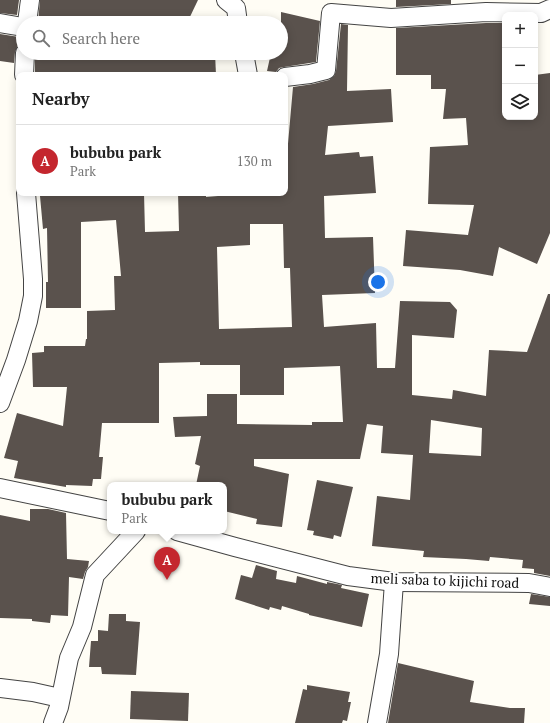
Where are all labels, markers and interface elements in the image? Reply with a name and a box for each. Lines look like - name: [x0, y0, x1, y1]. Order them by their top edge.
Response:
- map controls: [502, 12, 538, 120]
- button: +: [502, 12, 538, 48]
- search box: [16, 16, 288, 60]
- icon: search: [30, 27, 52, 49]
- text: Search here: [62, 28, 140, 48]
- button: −: [502, 48, 538, 84]
- button: layers: [502, 84, 538, 120]
- text: Nearby: [32, 87, 90, 110]
- text: bububu park: [70, 142, 161, 162]
- text: A: [40, 152, 50, 170]
- text: 130 m: [237, 152, 272, 170]
- text: Park: [70, 162, 96, 180]
- your location: [368, 272, 388, 292]
- popup: [107, 482, 227, 534]
- text: bububu park: [121, 489, 213, 509]
- text: Park: [121, 509, 147, 527]
- pin: A: [154, 547, 180, 580]
- street label: meli saba to kijichi road: [370, 568, 520, 592]

